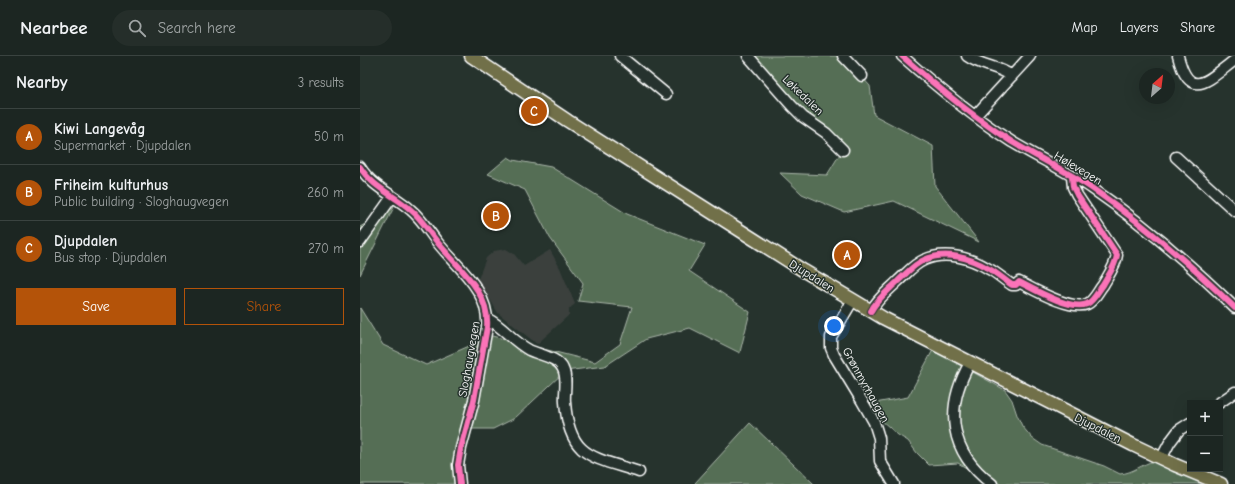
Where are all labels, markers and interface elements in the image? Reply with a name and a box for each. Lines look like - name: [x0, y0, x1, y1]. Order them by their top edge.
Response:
- search box: [112, 10, 392, 46]
- text: Nearbee: [20, 17, 88, 39]
- icon: search: [126, 17, 148, 39]
- text: Search here: [158, 19, 236, 37]
- text: Map: [1071, 19, 1098, 36]
- text: Layers: [1120, 19, 1158, 36]
- text: Share: [1180, 19, 1215, 36]
- north arrow: [1139, 68, 1175, 104]
- street label: Løkedalen: [780, 72, 826, 118]
- text: Nearby: [16, 73, 67, 92]
- text: 3 results: [298, 75, 344, 90]
- pin: C: [521, 96, 547, 126]
- text: Kiwi Langevåg: [54, 120, 145, 138]
- text: A: [25, 129, 33, 144]
- text: 50 m: [314, 129, 344, 144]
- text: Supermarket · Djupdalen: [54, 138, 191, 153]
- street label: Hølevegen: [1051, 148, 1105, 188]
- text: Friheim kulturhus: [54, 176, 168, 194]
- text: B: [25, 185, 33, 200]
- text: 260 m: [307, 185, 344, 200]
- text: Public building · Sloghaugvegen: [54, 194, 229, 209]
- pin: B: [483, 201, 509, 231]
- text: Djupdalen: [54, 232, 117, 250]
- pin: A: [834, 240, 860, 270]
- text: C: [25, 241, 33, 256]
- text: 270 m: [308, 241, 344, 256]
- text: Bus stop · Djupdalen: [54, 250, 167, 265]
- street label: Djupdalen: [787, 257, 837, 295]
- button: Save: [16, 288, 176, 325]
- button: Share: [184, 288, 344, 325]
- your location: [824, 316, 844, 336]
- street label: Sloghaugvegen: [455, 320, 483, 398]
- street label: Grønmyrhaugen: [840, 345, 892, 425]
- map controls: [1187, 400, 1223, 472]
- button: +: [1187, 400, 1223, 436]
- street label: Djupdalen: [1072, 410, 1124, 446]
- button: −: [1187, 436, 1223, 472]

